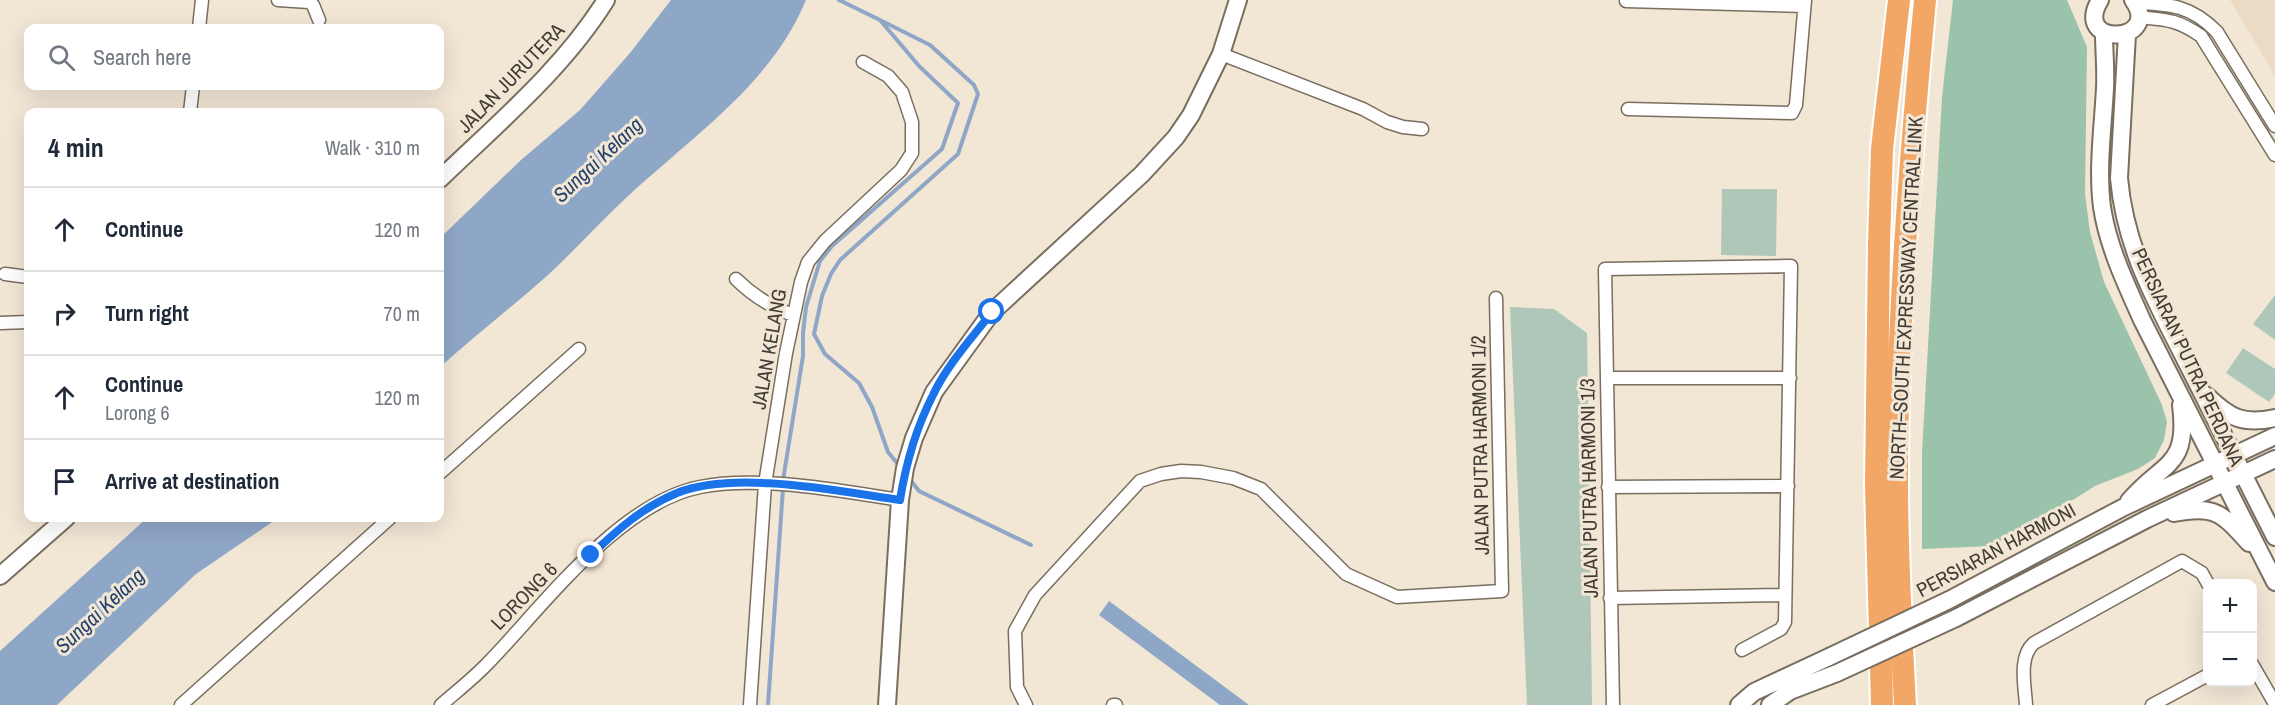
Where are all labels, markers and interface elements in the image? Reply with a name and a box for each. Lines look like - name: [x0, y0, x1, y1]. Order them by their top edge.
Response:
- street label: JALAN JURUTERA: [451, 17, 570, 138]
- search box: [24, 24, 444, 90]
- icon: search: [45, 41, 78, 74]
- text: Search here: [93, 42, 191, 72]
- water label: Sungai Kelang: [546, 110, 649, 209]
- street label: NORTH–SOUTH EXPRESSWAY CENTRAL LINK: [1883, 116, 1928, 480]
- text: 4 min: [48, 130, 104, 165]
- text: Walk · 310 m: [325, 134, 420, 161]
- icon: ahead: [48, 213, 81, 246]
- text: Continue: [105, 214, 183, 244]
- text: 120 m: [374, 216, 420, 243]
- street label: PERSIARAN PUTRA PERDANA: [2126, 243, 2251, 470]
- street label: JALAN KELANG: [745, 286, 792, 411]
- icon: right: [48, 297, 81, 330]
- text: Turn right: [105, 298, 189, 328]
- route start: [978, 298, 1004, 324]
- text: 70 m: [384, 300, 420, 327]
- street label: JALAN PUTRA HARMONI 1/2: [1464, 335, 1495, 555]
- text: Continue: [105, 369, 183, 399]
- street label: JALAN PUTRA HARMONI 1/3: [1573, 378, 1604, 598]
- icon: ahead: [48, 381, 81, 414]
- text: 120 m: [374, 384, 420, 411]
- text: Lorong 6: [105, 399, 170, 426]
- icon: arrive: [48, 465, 81, 498]
- text: Arrive at destination: [105, 466, 279, 496]
- street label: PERSIARAN HARMONI: [1911, 496, 2080, 603]
- route end: [577, 541, 603, 567]
- street label: LORONG 6: [484, 556, 563, 636]
- water label: Sungai Kelang: [48, 561, 151, 660]
- map controls: [2203, 579, 2257, 687]
- button: +: [2203, 579, 2257, 633]
- button: −: [2203, 633, 2257, 687]

